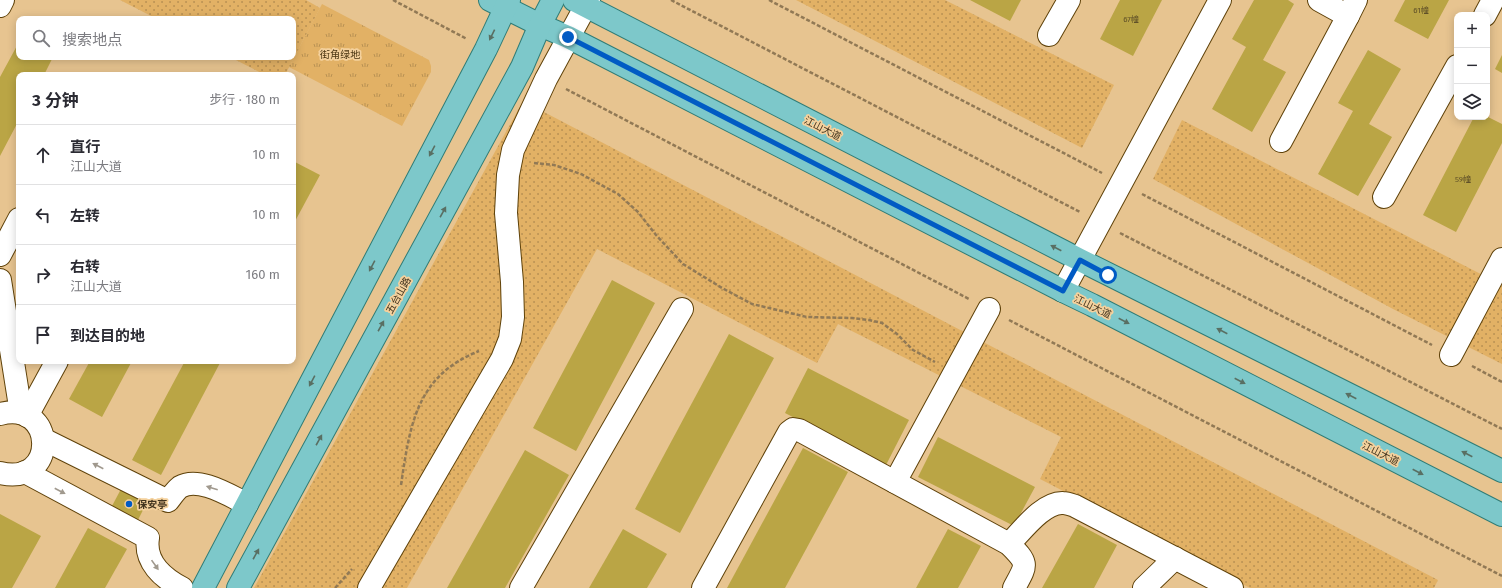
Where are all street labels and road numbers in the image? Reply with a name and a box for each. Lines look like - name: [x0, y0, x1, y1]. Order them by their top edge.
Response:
- street label: 江山大道: [802, 114, 843, 143]
- street label: 五台山路: [384, 275, 414, 316]
- street label: 江山大道: [1072, 293, 1113, 321]
- street label: 江山大道: [1360, 439, 1401, 468]

